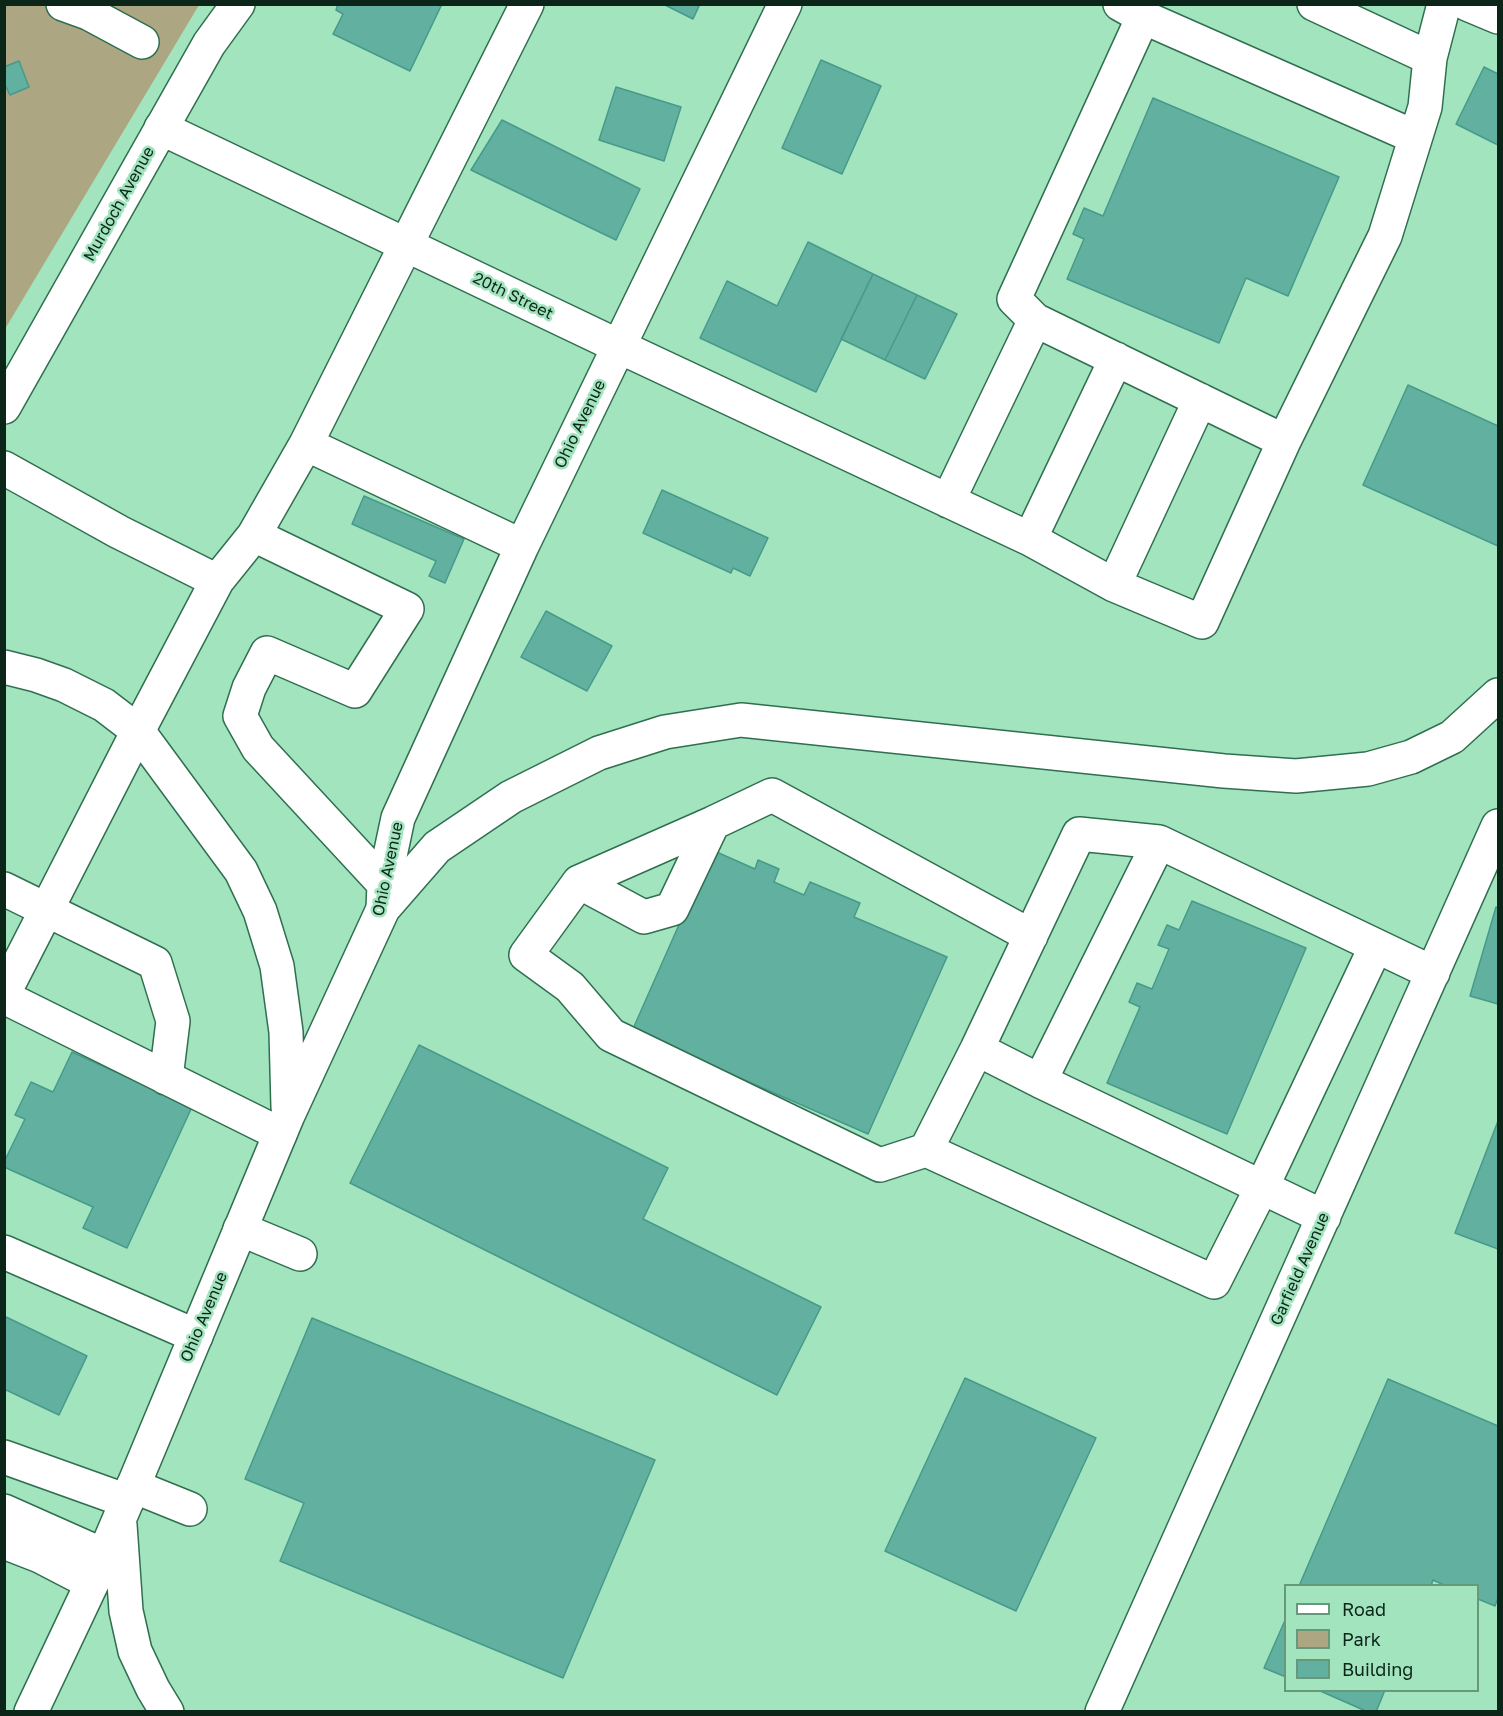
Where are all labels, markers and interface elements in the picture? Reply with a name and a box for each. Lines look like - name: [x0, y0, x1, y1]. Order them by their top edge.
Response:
- street label: Murdoch Avenue: [80, 143, 158, 265]
- street label: 20th Street: [470, 268, 556, 324]
- street label: Ohio Avenue: [550, 377, 610, 471]
- street label: Ohio Avenue: [369, 820, 407, 918]
- street label: Garfield Avenue: [1267, 1210, 1333, 1328]
- street label: Ohio Avenue: [176, 1269, 232, 1365]
- legend: [1284, 1584, 1479, 1692]
- text: Road: [1342, 1598, 1386, 1620]
- text: Park: [1342, 1628, 1381, 1650]
- text: Building: [1342, 1658, 1413, 1680]

